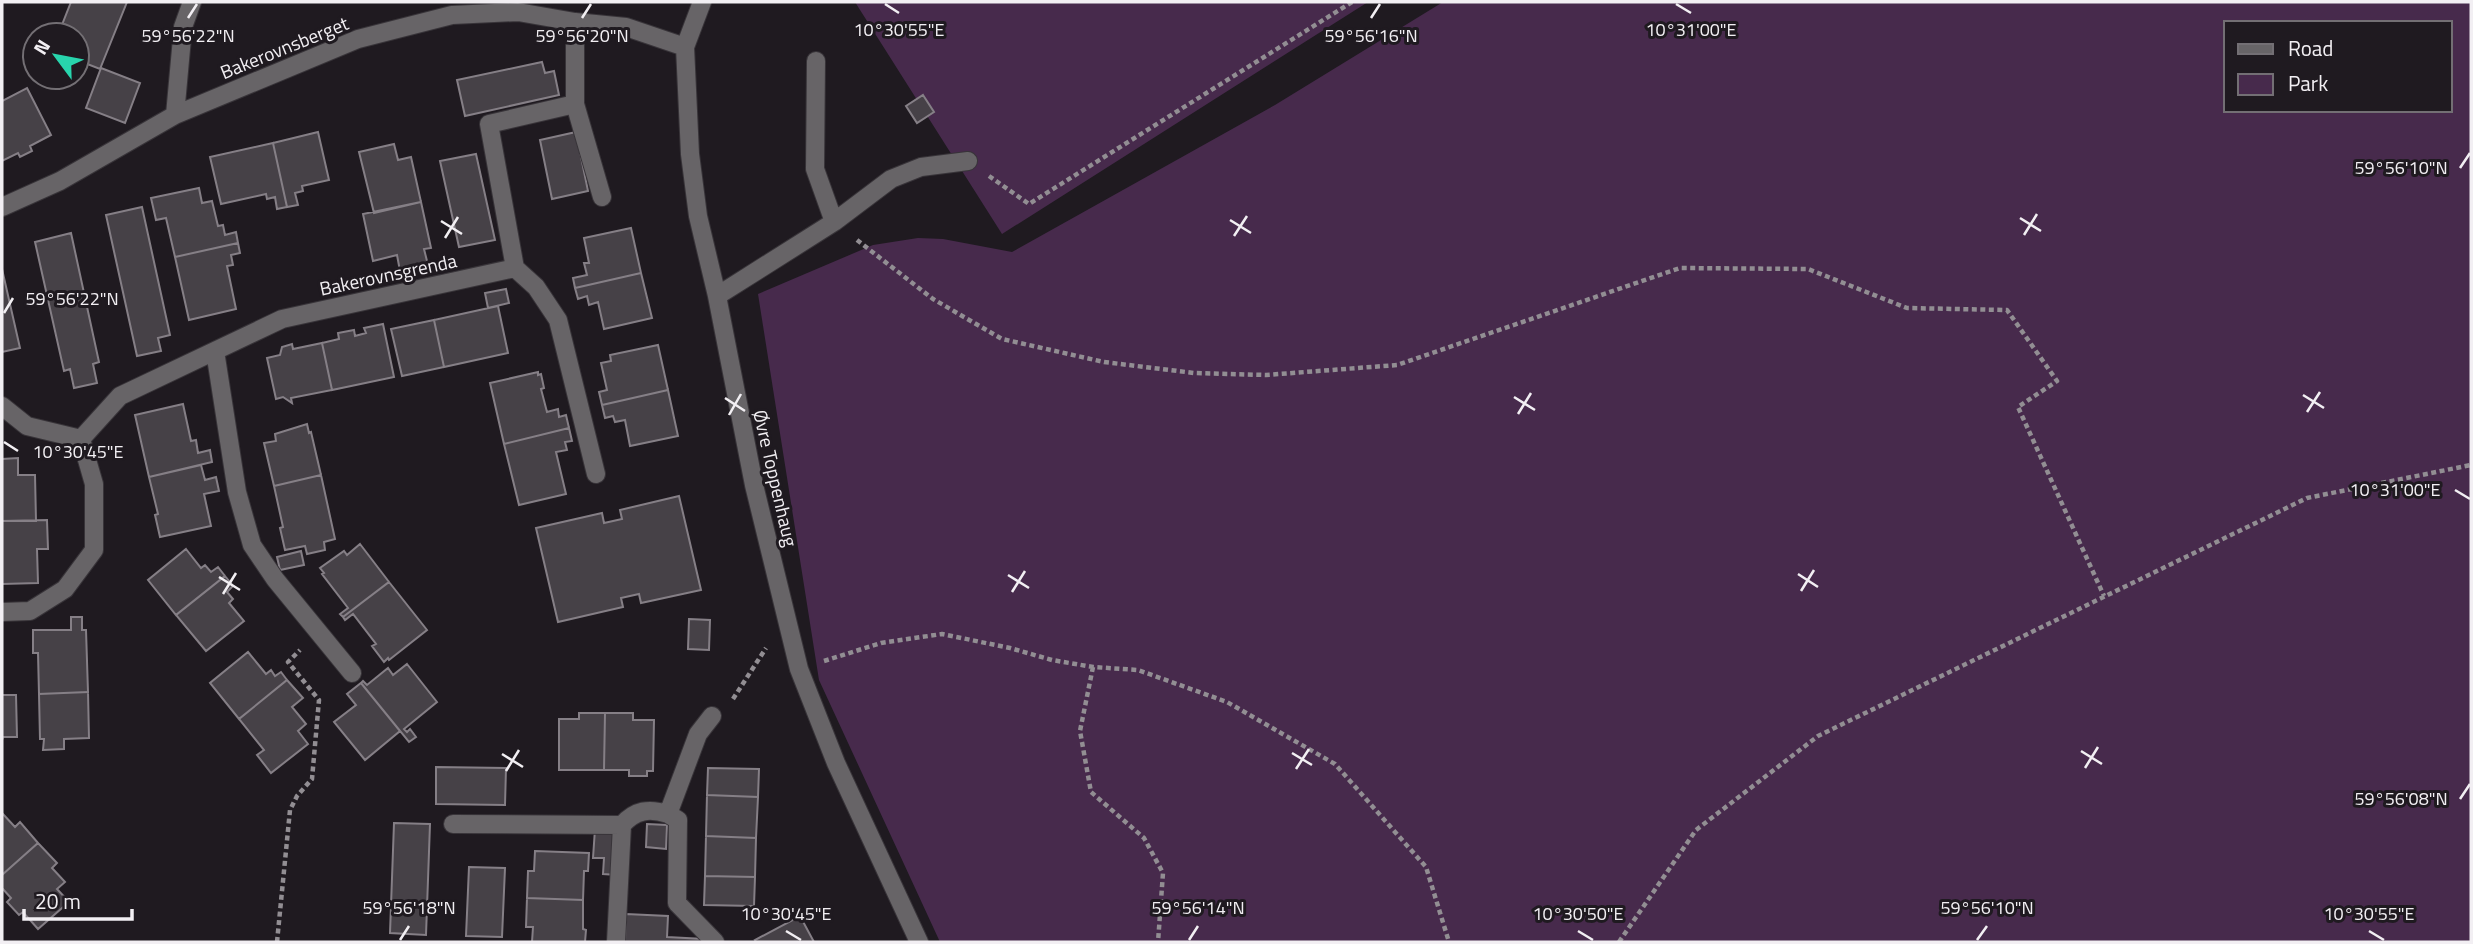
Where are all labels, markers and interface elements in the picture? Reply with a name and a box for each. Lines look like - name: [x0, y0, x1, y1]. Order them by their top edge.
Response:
- street label: Bakerovnsberget: [215, 8, 353, 86]
- text: 10°30'55"E: [854, 16, 945, 43]
- text: 10°31'00"E: [1646, 16, 1737, 43]
- north arrow: [21, 21, 91, 91]
- legend: [2224, 21, 2452, 112]
- text: 59°56'22"N: [141, 22, 235, 49]
- text: 59°56'20"N: [535, 22, 629, 49]
- text: 59°56'16"N: [1324, 22, 1418, 49]
- text: Road: [2288, 32, 2333, 64]
- text: N: [25, 33, 57, 60]
- text: Park: [2288, 67, 2328, 99]
- text: 59°56'10"N: [2354, 154, 2448, 181]
- street label: Bakerovnsgrenda: [317, 245, 460, 303]
- text: 59°56'22"N: [25, 285, 119, 312]
- street label: Øvre Toppenhaug: [746, 407, 806, 549]
- text: 10°30'45"E: [33, 438, 124, 465]
- text: 10°31'00"E: [2350, 476, 2441, 503]
- text: 59°56'08"N: [2354, 785, 2448, 812]
- scale bar: [24, 878, 133, 922]
- text: 20 m: [35, 885, 81, 917]
- text: 59°56'18"N: [362, 894, 456, 921]
- text: 59°56'14"N: [1151, 894, 1245, 921]
- text: 59°56'10"N: [1940, 894, 2034, 921]
- text: 10°30'45"E: [741, 900, 832, 927]
- text: 10°30'50"E: [1533, 900, 1624, 927]
- text: 10°30'55"E: [2324, 900, 2415, 927]

